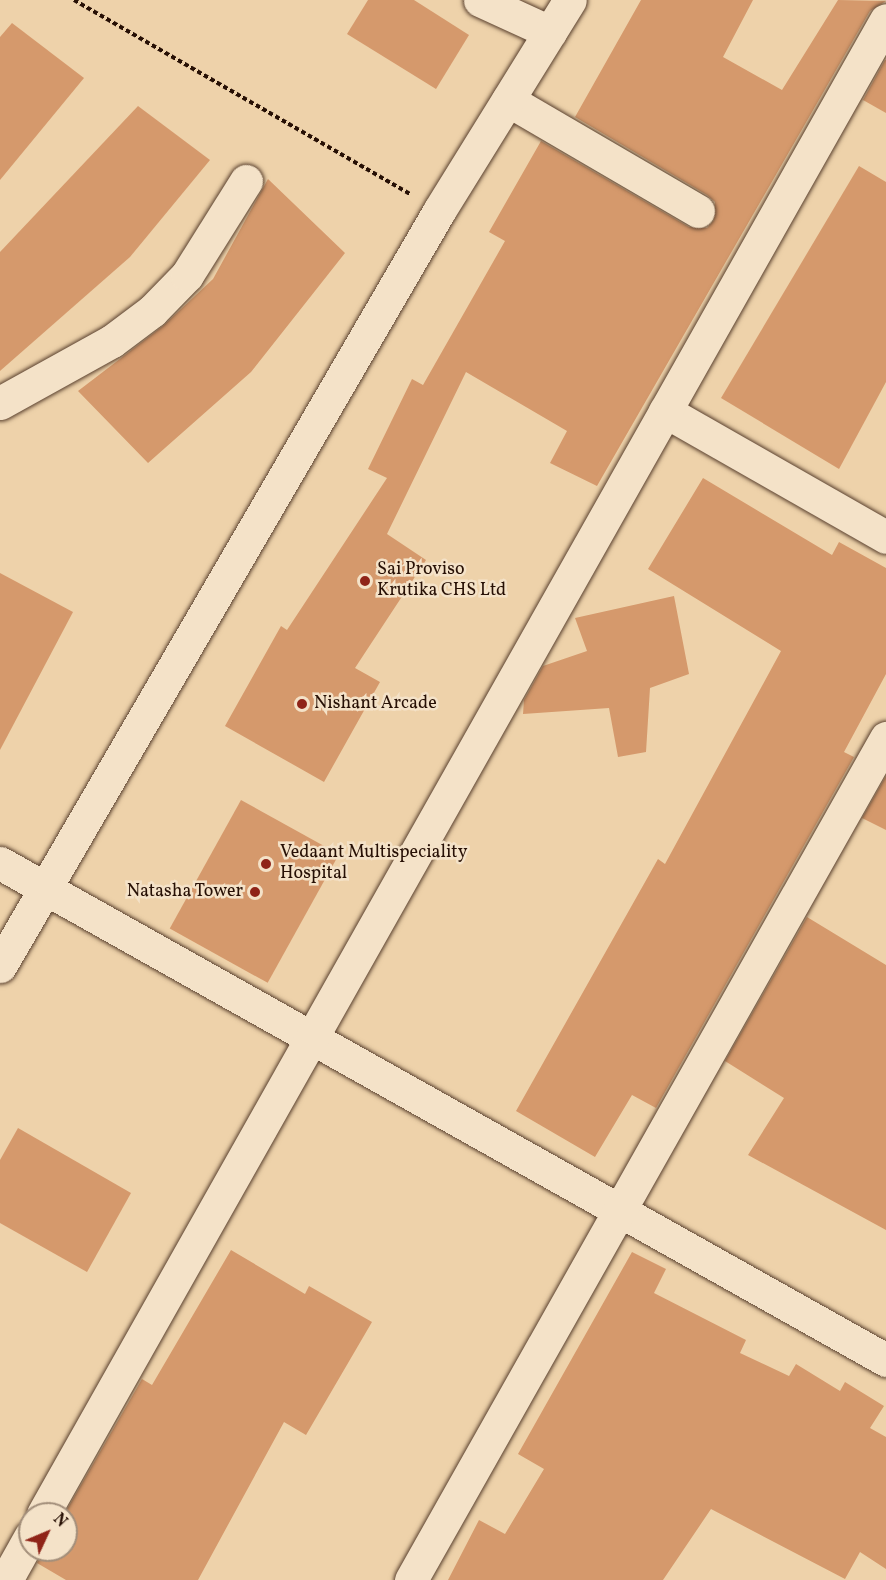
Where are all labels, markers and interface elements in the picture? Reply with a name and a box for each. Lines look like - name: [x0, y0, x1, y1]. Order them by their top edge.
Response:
- place label: Sai Proviso Krutika CHS Ltd: [377, 560, 506, 602]
- marker: Sai Proviso Krutika CHS Ltd: [358, 574, 372, 588]
- place label: Nishant Arcade: [314, 693, 437, 715]
- marker: Nishant Arcade: [295, 697, 309, 711]
- place label: Vedaant Multispeciality Hospital: [280, 843, 467, 886]
- marker: Vedaant Multispeciality Hospital: [257, 855, 275, 873]
- place label: Natasha Tower: [126, 881, 243, 903]
- marker: Natasha Tower: [248, 885, 262, 899]
- north arrow: [18, 1502, 78, 1562]
- text: N: [48, 1509, 71, 1533]

